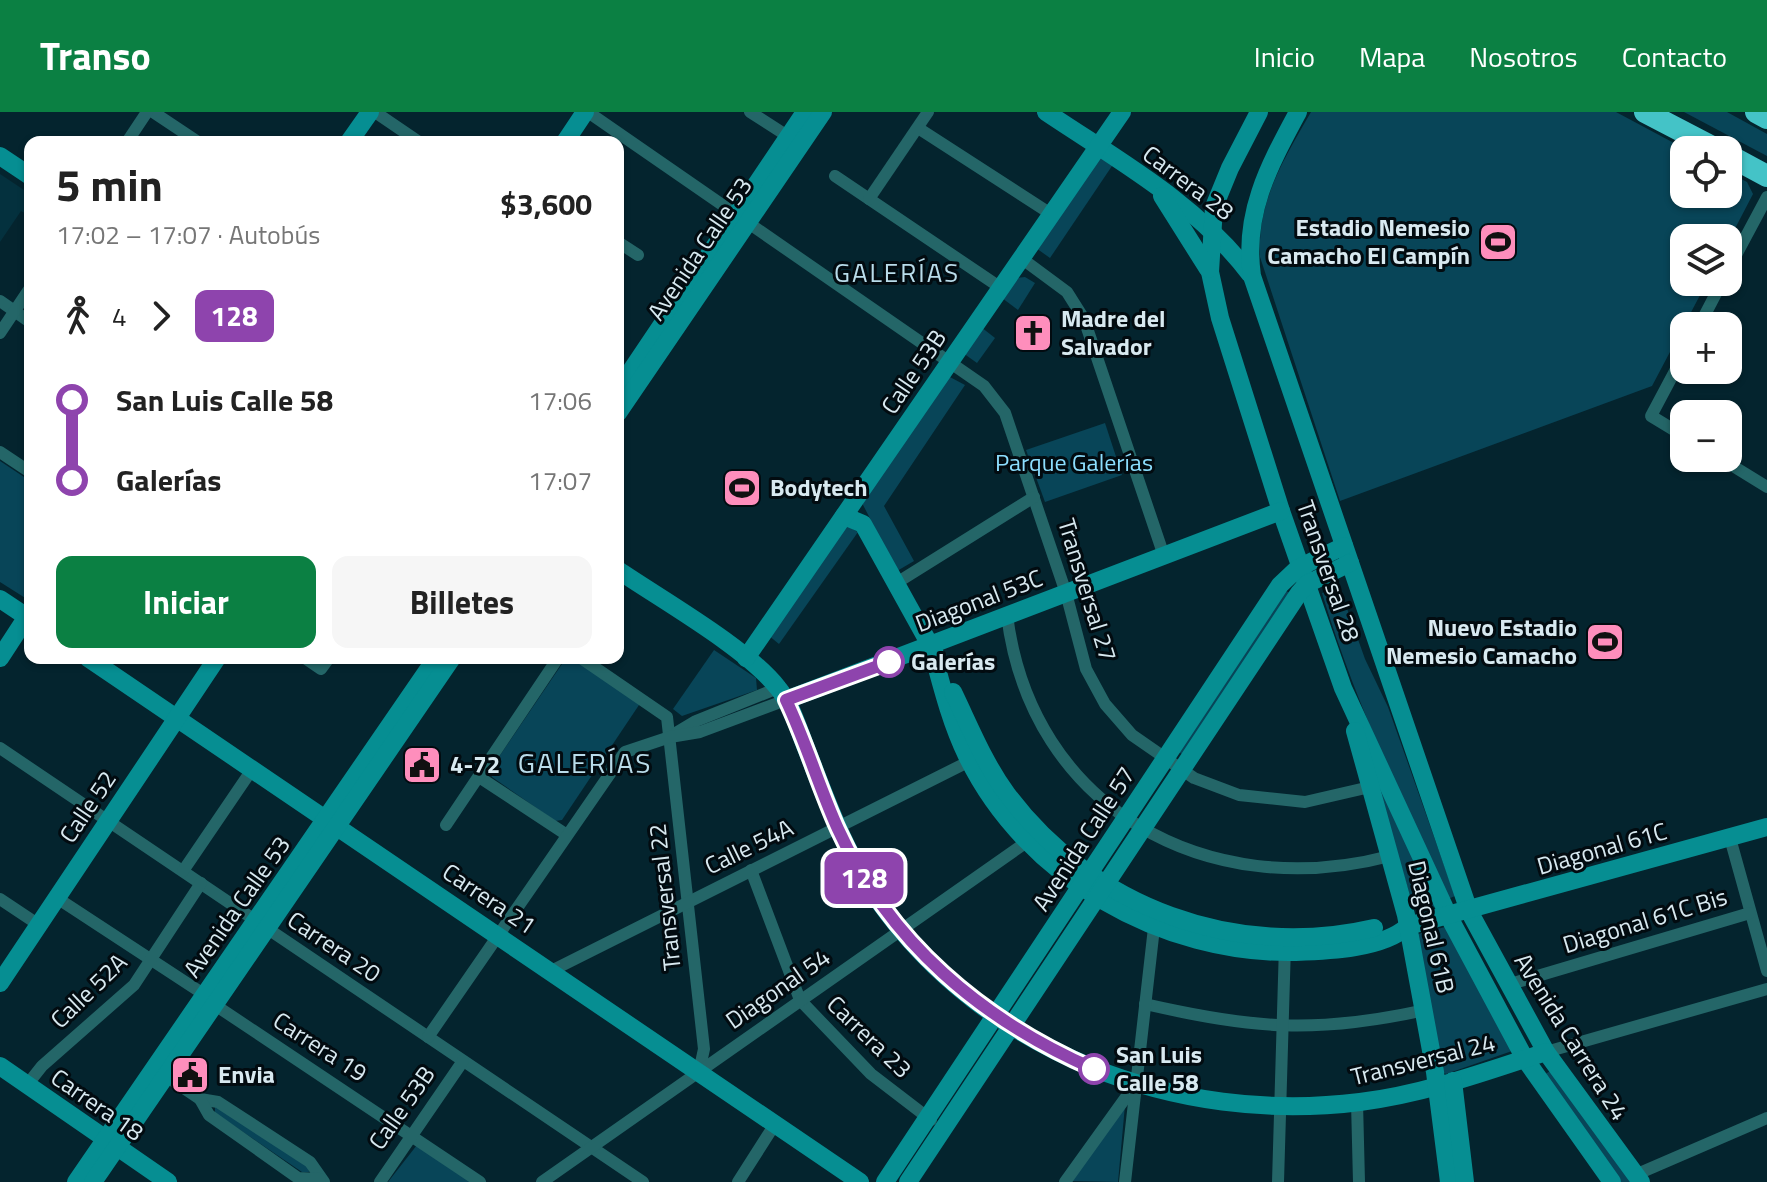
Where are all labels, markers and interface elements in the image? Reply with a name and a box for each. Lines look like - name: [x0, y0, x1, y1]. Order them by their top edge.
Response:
- text: Transo: [40, 27, 151, 85]
- text: Inicio: [1254, 35, 1315, 78]
- text: Mapa: [1359, 35, 1425, 78]
- text: Nosotros: [1469, 35, 1578, 78]
- text: Contacto: [1622, 35, 1727, 78]
- street label: Carrera 28: [1135, 136, 1242, 228]
- map controls: [1670, 136, 1742, 472]
- button: locate: [1670, 136, 1742, 208]
- text: 5 min: [56, 151, 163, 218]
- street label: Avenida Calle 53: [638, 170, 760, 327]
- text: $3,600: [500, 181, 592, 227]
- place label: Estadio Nemesio Camacho El Campín: [1267, 209, 1470, 273]
- text: 17:02 – 17:07 · Autobús: [56, 215, 320, 254]
- sports icon: Estadio Nemesio Camacho El Campín: [1477, 221, 1519, 263]
- button: layers: [1670, 224, 1742, 296]
- district label: GALERÍAS: [834, 253, 960, 292]
- icon: walk: [56, 294, 100, 338]
- icon: forward: [139, 294, 183, 338]
- text: 128: [211, 294, 258, 337]
- text: 4: [112, 297, 127, 336]
- place label: Madre del Salvador: [1061, 300, 1165, 364]
- church icon: Madre del Salvador: [1012, 312, 1054, 354]
- button: +: [1670, 312, 1742, 384]
- street label: Calle 53B: [872, 322, 955, 421]
- text: San Luis Calle 58: [116, 377, 333, 423]
- text: 17:06: [528, 381, 592, 420]
- button: −: [1670, 400, 1742, 472]
- park label: Parque Galerías: [995, 444, 1153, 480]
- text: Galerías: [116, 457, 221, 503]
- text: 17:07: [528, 461, 592, 500]
- sports icon: Bodytech: [721, 467, 763, 509]
- place label: Bodytech: [770, 469, 868, 505]
- street label: Transversal 28: [1288, 495, 1370, 646]
- street label: Transversal 27: [1049, 514, 1127, 665]
- button: Iniciar: [56, 556, 316, 648]
- button: Billetes: [332, 556, 592, 648]
- street label: Diagonal 53C: [910, 559, 1047, 641]
- place label: Nuevo Estadio Nemesio Camacho: [1386, 609, 1577, 673]
- sports icon: Nuevo Estadio Nemesio Camacho: [1584, 621, 1626, 663]
- place label: Galerías: [911, 643, 995, 679]
- marker: Galerías: [874, 647, 904, 677]
- district label: GALERÍAS: [518, 741, 652, 784]
- public building icon: 4-72: [401, 744, 443, 786]
- place label: 4-72: [450, 746, 500, 782]
- street label: Avenida Calle 57: [1023, 759, 1143, 918]
- street label: Calle 52: [50, 763, 125, 850]
- street label: Calle 54A: [698, 809, 799, 883]
- street label: Diagonal 61C: [1533, 812, 1671, 884]
- street label: Transversal 22: [638, 822, 690, 972]
- street label: Avenida Calle 53: [174, 828, 299, 985]
- line badge: 128: [818, 852, 910, 904]
- street label: Carrera 21: [436, 854, 544, 943]
- text: 128: [840, 856, 888, 899]
- street label: Diagonal 61B: [1399, 857, 1465, 997]
- street label: Diagonal 61C Bis: [1558, 878, 1731, 962]
- street label: Carrera 20: [281, 902, 389, 991]
- street label: Diagonal 54: [718, 939, 837, 1037]
- street label: Calle 52A: [42, 944, 135, 1036]
- street label: Avenida Carrera 24: [1506, 946, 1638, 1127]
- street label: Carrera 23: [819, 986, 920, 1086]
- street label: Carrera 19: [266, 1002, 375, 1090]
- street label: Transversal 24: [1347, 1024, 1499, 1094]
- place label: San Luis Calle 58: [1116, 1036, 1202, 1100]
- public building icon: Envia: [169, 1054, 211, 1096]
- marker: San Luis Calle 58: [1079, 1054, 1109, 1084]
- place label: Envia: [218, 1056, 275, 1092]
- street label: Calle 53B: [359, 1058, 443, 1157]
- street label: Carrera 18: [44, 1059, 151, 1149]

